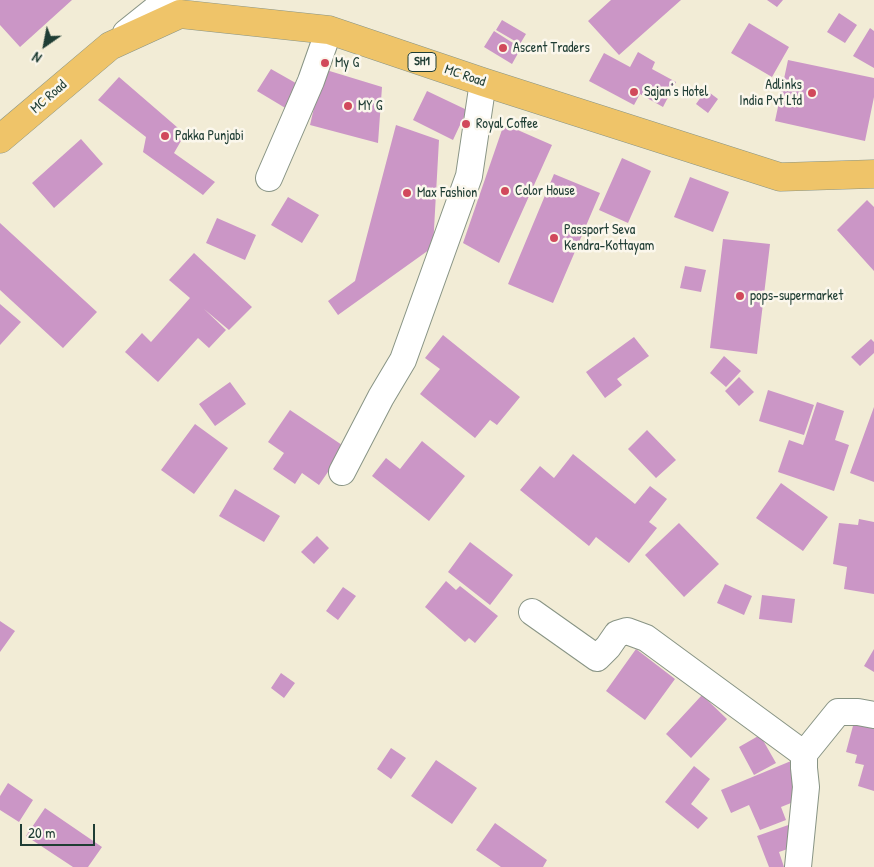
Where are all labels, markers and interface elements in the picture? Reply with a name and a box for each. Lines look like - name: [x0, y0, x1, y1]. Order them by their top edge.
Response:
- north arrow: [20, 20, 70, 70]
- place label: Ascent Traders: [513, 40, 590, 56]
- marker: Ascent Traders: [497, 42, 509, 54]
- text: N: [28, 48, 45, 68]
- road number: SH1: [408, 52, 436, 72]
- place label: My G: [335, 55, 359, 71]
- marker: My G: [319, 57, 331, 69]
- street label: MC Road: [442, 61, 488, 91]
- street label: MC Road: [28, 77, 70, 117]
- place label: Adlinks India Pvt Ltd: [739, 77, 802, 110]
- place label: Sajan's Hotel: [644, 84, 708, 100]
- marker: Sajan's Hotel: [628, 86, 640, 98]
- marker: Adlinks India Pvt Ltd: [806, 87, 818, 99]
- place label: MY G: [358, 98, 382, 114]
- marker: MY G: [342, 100, 354, 112]
- place label: Royal Coffee: [476, 116, 538, 132]
- marker: Royal Coffee: [460, 118, 472, 130]
- place label: Pakka Punjabi: [175, 128, 244, 144]
- marker: Pakka Punjabi: [159, 130, 171, 142]
- place label: Color House: [515, 183, 575, 199]
- place label: Max Fashion: [417, 185, 477, 201]
- marker: Color House: [499, 185, 511, 197]
- marker: Max Fashion: [401, 187, 413, 199]
- place label: Passport Seva Kendra-Kottayam: [564, 222, 654, 254]
- marker: Passport Seva Kendra-Kottayam: [548, 232, 560, 244]
- place label: pops-supermarket: [750, 288, 843, 304]
- marker: pops-supermarket: [734, 290, 746, 302]
- scale bar: [22, 814, 98, 846]
- text: 20 m: [28, 822, 55, 843]

